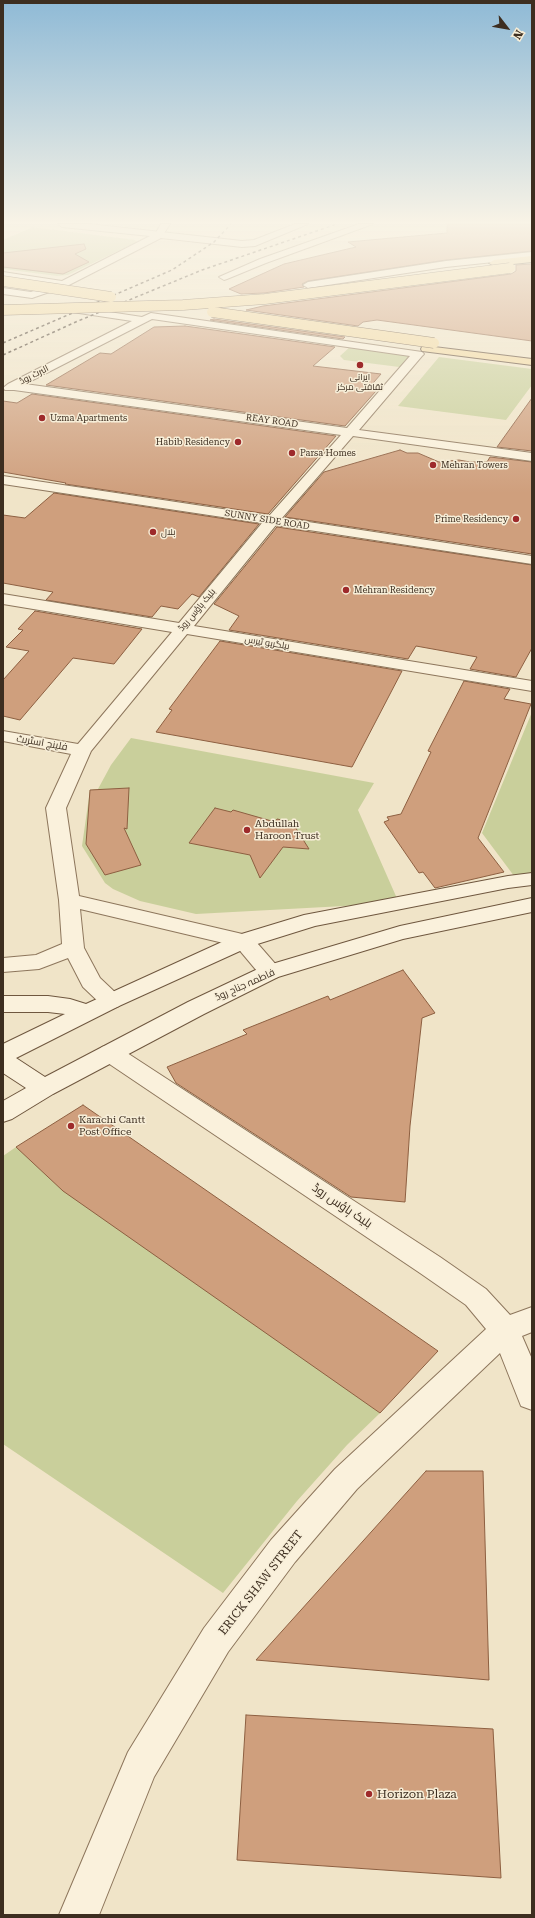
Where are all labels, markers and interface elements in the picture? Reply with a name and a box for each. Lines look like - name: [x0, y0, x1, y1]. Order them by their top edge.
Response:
- north arrow: [487, 8, 527, 48]
- text: N: [510, 27, 525, 41]
- marker: ایرانی ثقافتی مرکز: [355, 360, 365, 370]
- street label: البرٹ روڈ: [18, 363, 50, 387]
- place label: ایرانی ثقافتی مرکز: [337, 372, 383, 393]
- street label: REAY ROAD: [245, 412, 299, 430]
- marker: Uzma Apartments: [37, 413, 47, 423]
- place label: Uzma Apartments: [50, 413, 127, 423]
- place label: Habib Residency: [156, 437, 230, 447]
- marker: Habib Residency: [233, 437, 243, 447]
- marker: Parsa Homes: [287, 448, 297, 458]
- place label: Parsa Homes: [300, 448, 356, 458]
- marker: Mehran Towers: [428, 460, 438, 470]
- place label: Mehran Towers: [441, 460, 508, 470]
- street label: SUNNY SIDE ROAD: [224, 508, 310, 532]
- place label: Prime Residency: [435, 514, 508, 524]
- marker: Prime Residency: [511, 514, 521, 524]
- marker: بلال: [148, 527, 158, 537]
- place label: بلال: [161, 527, 175, 537]
- marker: Mehran Residency: [341, 585, 351, 595]
- place label: Mehran Residency: [354, 585, 435, 595]
- street label: بلیک ہاؤس روڈ: [176, 587, 218, 633]
- street label: بیلگریو ٹیرس: [244, 634, 290, 652]
- street label: فلینچ اسٹریٹ: [16, 733, 68, 753]
- place label: Abdullah Haroon Trust: [255, 818, 319, 842]
- marker: Abdullah Haroon Trust: [242, 825, 252, 835]
- street label: فاطمہ جناح روڈ: [213, 966, 277, 1004]
- place label: Karachi Cantt Post Office: [79, 1114, 145, 1138]
- marker: Karachi Cantt Post Office: [66, 1121, 76, 1131]
- street label: بلیک ہاؤس روڈ: [309, 1181, 375, 1231]
- street label: ERICK SHAW STREET: [216, 1528, 306, 1638]
- place label: Horizon Plaza: [377, 1787, 457, 1801]
- marker: Horizon Plaza: [364, 1789, 374, 1799]

